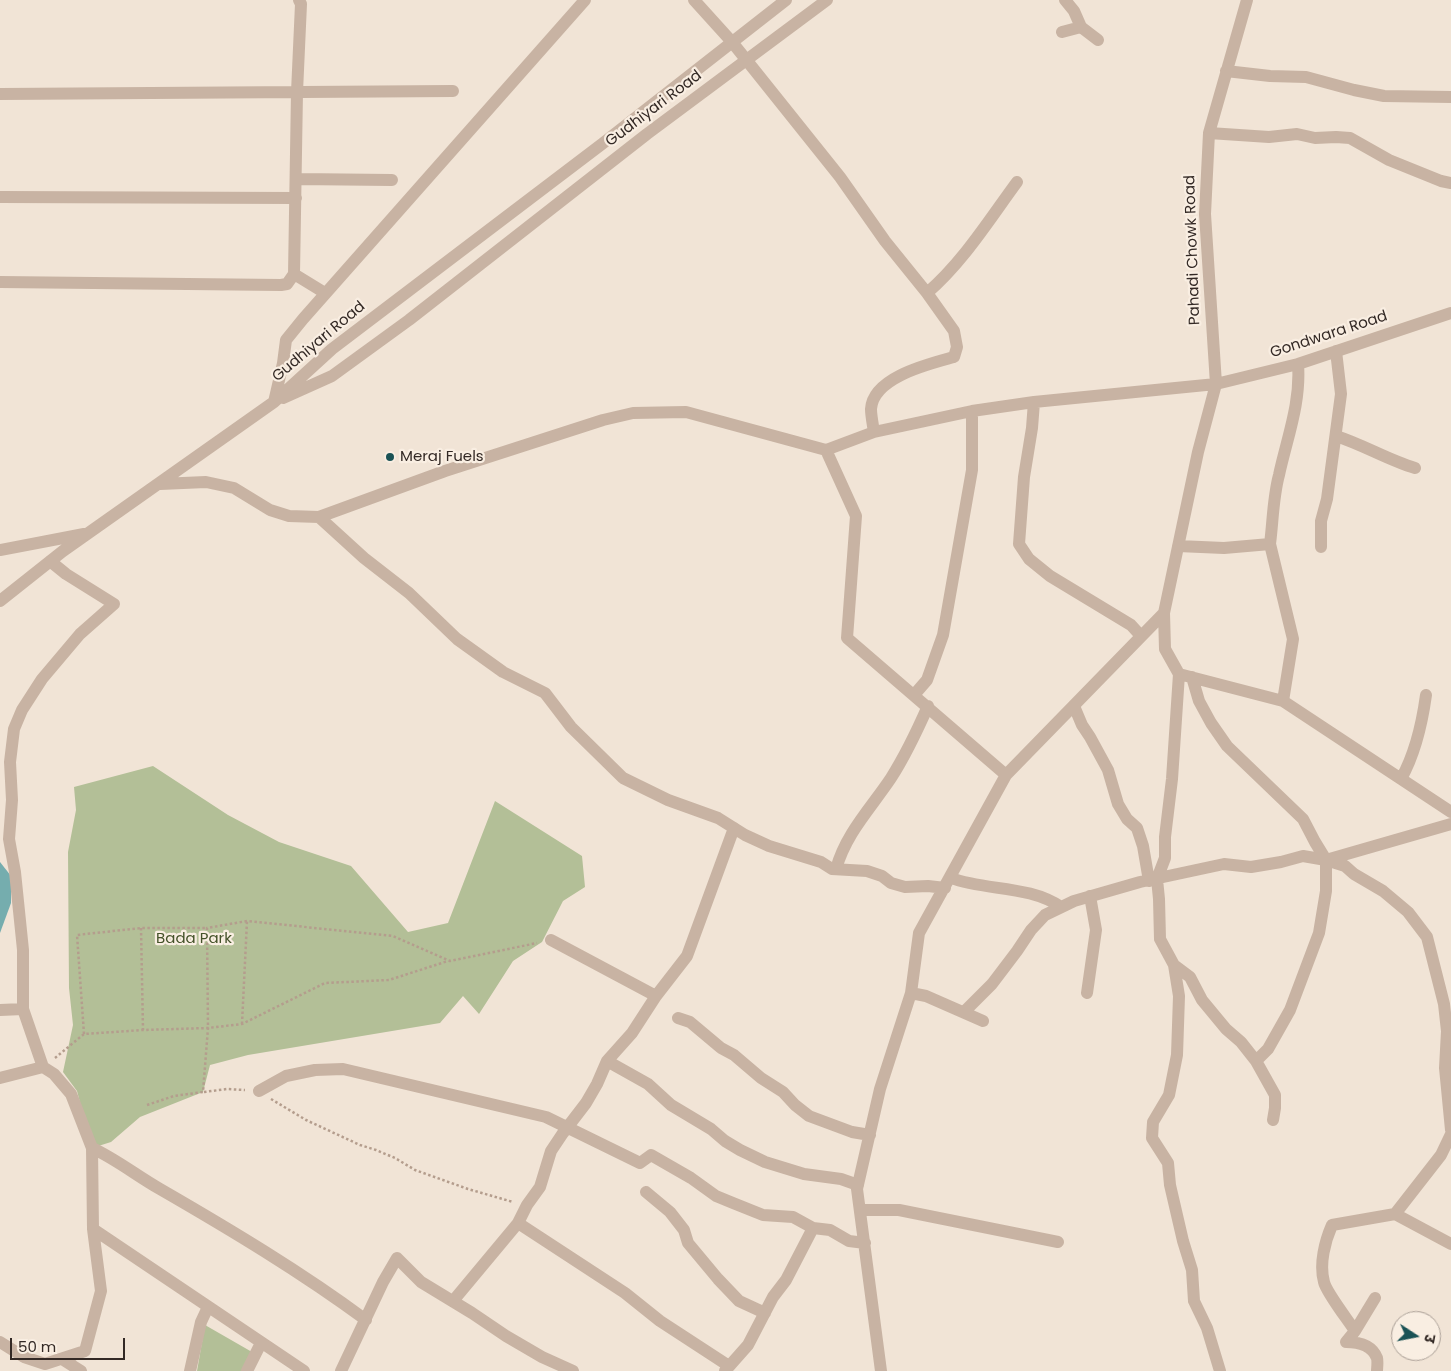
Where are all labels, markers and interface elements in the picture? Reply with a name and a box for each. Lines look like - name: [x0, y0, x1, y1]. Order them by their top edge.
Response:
- street label: Gudhiyari Road: [602, 67, 706, 151]
- street label: Pahadi Chowk Road: [1181, 175, 1205, 325]
- street label: Gudhiyari Road: [269, 298, 369, 386]
- street label: Gondwara Road: [1268, 308, 1390, 362]
- place label: Meraj Fuels: [400, 448, 484, 466]
- marker: Meraj Fuels: [384, 451, 396, 463]
- park label: Bada Park: [156, 930, 232, 948]
- north arrow: [1391, 1311, 1441, 1361]
- scale bar: [12, 1328, 128, 1360]
- text: उ: [1419, 1333, 1440, 1344]
- text: 50 m: [18, 1336, 56, 1357]

